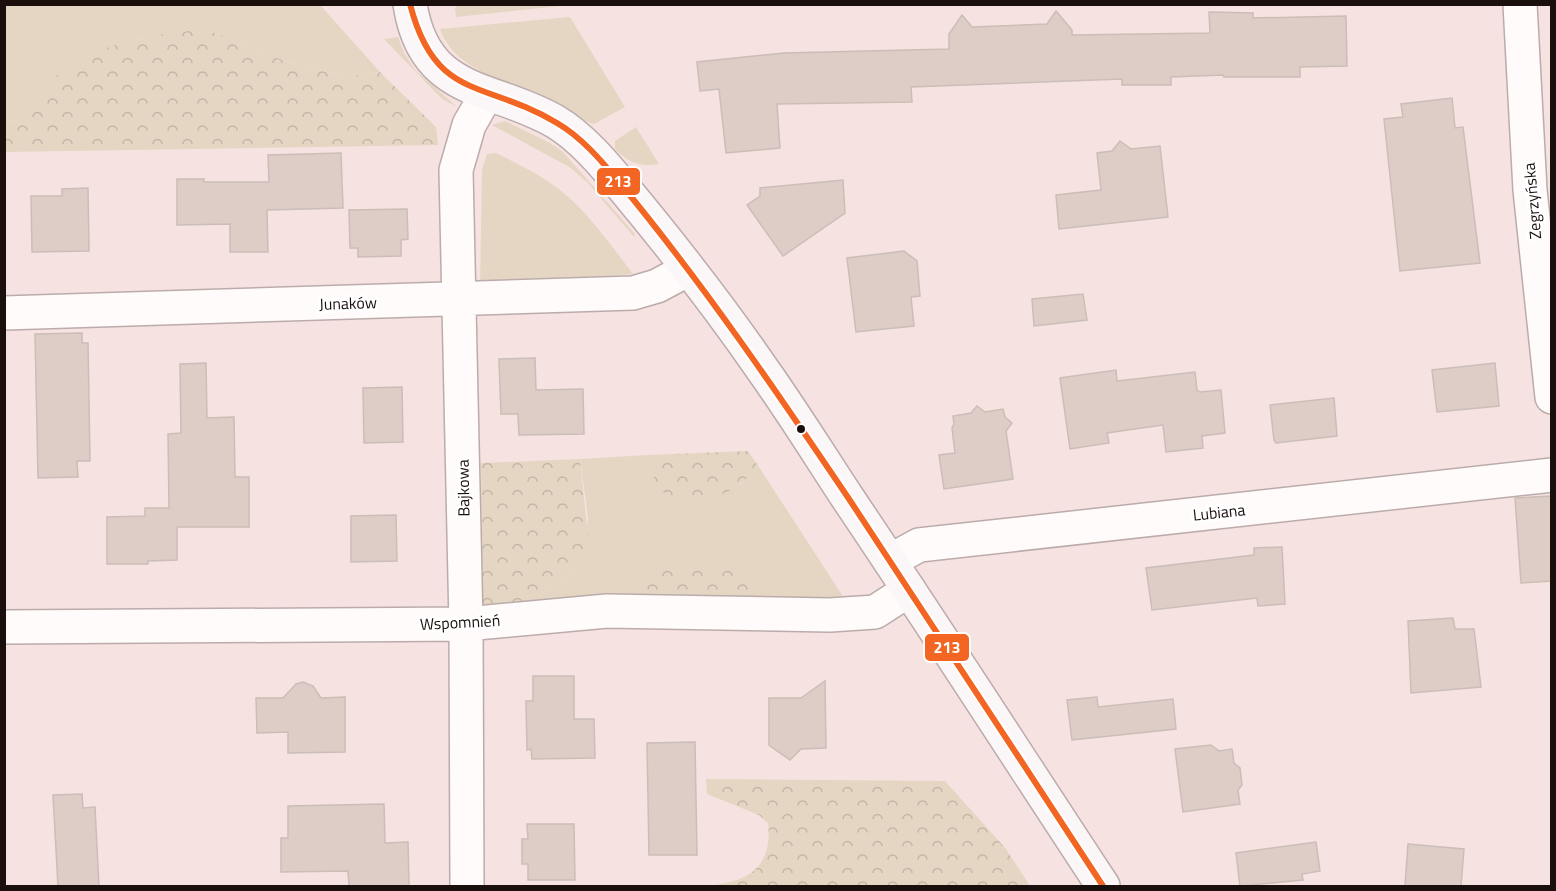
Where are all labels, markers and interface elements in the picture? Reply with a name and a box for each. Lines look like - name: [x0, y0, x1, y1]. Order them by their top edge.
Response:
- street label: Zegrzyńska: [1517, 162, 1547, 240]
- line badge: 213: [596, 167, 641, 196]
- text: 213: [605, 169, 631, 193]
- street label: Junaków: [319, 290, 377, 316]
- unlabelled marker: [795, 423, 807, 435]
- street label: Bajkowa: [451, 459, 475, 517]
- street label: Lubiana: [1192, 497, 1246, 527]
- street label: Wspomnień: [419, 608, 501, 636]
- line badge: 213: [924, 633, 970, 662]
- text: 213: [934, 635, 960, 659]

